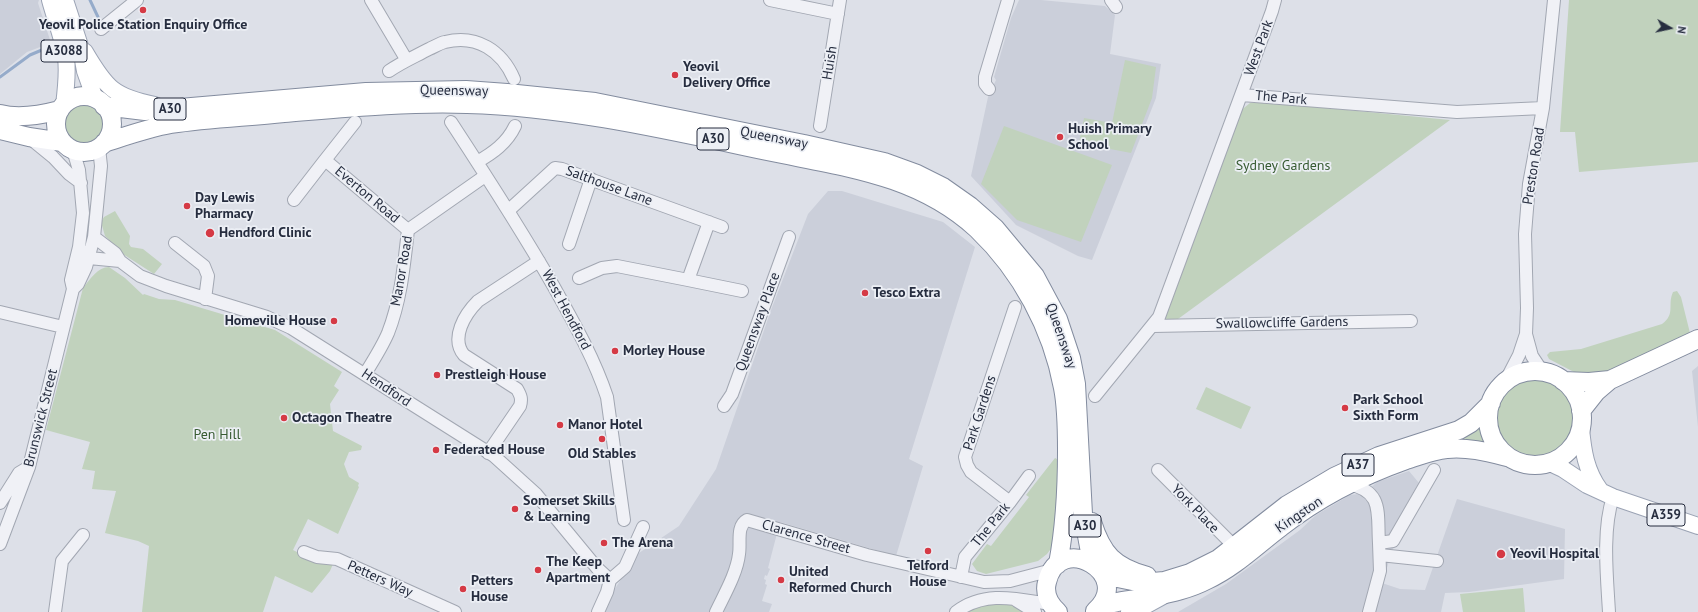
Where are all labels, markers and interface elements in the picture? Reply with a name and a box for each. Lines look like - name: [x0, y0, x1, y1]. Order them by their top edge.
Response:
- marker: Yeovil Police Station Enquiry Office: [138, 5, 148, 15]
- north arrow: [1650, 8, 1690, 48]
- place label: Yeovil Police Station Enquiry Office: [39, 17, 247, 33]
- street label: West Park: [1241, 18, 1277, 78]
- text: N: [1674, 25, 1689, 35]
- road number: A3088: [41, 40, 87, 62]
- street label: Huish: [819, 45, 841, 81]
- place label: Yeovil Delivery Office: [683, 59, 770, 92]
- marker: Yeovil Delivery Office: [670, 70, 680, 80]
- street label: Queensway: [420, 82, 488, 100]
- street label: The Park: [1254, 87, 1308, 109]
- road number: A30: [154, 98, 186, 120]
- place label: Huish Primary School: [1068, 121, 1152, 154]
- street label: Queensway: [739, 123, 809, 153]
- street label: Preston Road: [1520, 126, 1548, 206]
- road number: A30: [697, 128, 729, 150]
- marker: Huish Primary School: [1055, 132, 1065, 142]
- park label: Sydney Gardens: [1236, 158, 1330, 174]
- street label: Salthouse Lane: [563, 162, 655, 210]
- street label: Everton Road: [331, 163, 403, 227]
- place label: Day Lewis Pharmacy: [195, 190, 255, 222]
- marker: Day Lewis Pharmacy: [182, 201, 192, 211]
- place label: Hendford Clinic: [219, 225, 312, 241]
- marker: Hendford Clinic: [204, 227, 216, 239]
- street label: Manor Road: [388, 234, 416, 308]
- street label: West Hendford: [538, 267, 594, 353]
- street label: Queensway Place: [732, 270, 784, 374]
- place label: Tesco Extra: [873, 285, 940, 301]
- marker: Tesco Extra: [860, 288, 870, 298]
- street label: Queensway: [1042, 301, 1080, 371]
- place label: Homeville House: [225, 313, 326, 329]
- street label: Swallowcliffe Gardens: [1216, 313, 1348, 333]
- marker: Homeville House: [329, 316, 339, 326]
- place label: Morley House: [623, 343, 705, 359]
- marker: Morley House: [610, 346, 620, 356]
- street label: Hendford: [358, 365, 414, 411]
- street label: Brunswick Street: [21, 367, 61, 469]
- place label: Prestleigh House: [445, 367, 546, 383]
- marker: Prestleigh House: [432, 370, 442, 380]
- street label: Park Gardens: [960, 373, 1000, 453]
- place label: Park School Sixth Form: [1353, 392, 1423, 424]
- marker: Park School Sixth Form: [1340, 403, 1350, 413]
- place label: Octagon Theatre: [292, 410, 392, 426]
- marker: Octagon Theatre: [279, 413, 289, 423]
- place label: Manor Hotel: [568, 417, 642, 433]
- marker: Manor Hotel: [555, 420, 565, 430]
- park label: Pen Hill: [193, 427, 241, 443]
- marker: Old Stables: [597, 434, 607, 444]
- place label: Federated House: [444, 442, 545, 458]
- marker: Federated House: [431, 445, 441, 455]
- place label: Old Stables: [568, 446, 636, 462]
- road number: A37: [1342, 454, 1374, 476]
- street label: York Place: [1168, 481, 1222, 537]
- place label: Somerset Skills & Learning: [523, 493, 615, 526]
- street label: Kingston: [1272, 493, 1326, 537]
- street label: The Park: [968, 499, 1014, 551]
- marker: Somerset Skills & Learning: [510, 504, 520, 514]
- road number: A359: [1647, 504, 1685, 526]
- road number: A30: [1069, 515, 1101, 537]
- street label: Clarence Street: [760, 516, 852, 558]
- place label: The Arena: [612, 535, 673, 551]
- marker: The Arena: [599, 538, 609, 548]
- marker: Telford House: [923, 546, 933, 556]
- place label: Yeovil Hospital: [1510, 546, 1599, 562]
- marker: Yeovil Hospital: [1495, 548, 1507, 560]
- place label: The Keep Apartment: [546, 554, 610, 586]
- street label: Petters Way: [345, 557, 415, 601]
- place label: Telford House: [907, 558, 949, 590]
- place label: United Reformed Church: [789, 564, 892, 596]
- marker: The Keep Apartment: [533, 565, 543, 575]
- place label: Petters House: [471, 573, 513, 606]
- marker: United Reformed Church: [776, 575, 786, 585]
- marker: Petters House: [458, 584, 468, 594]

